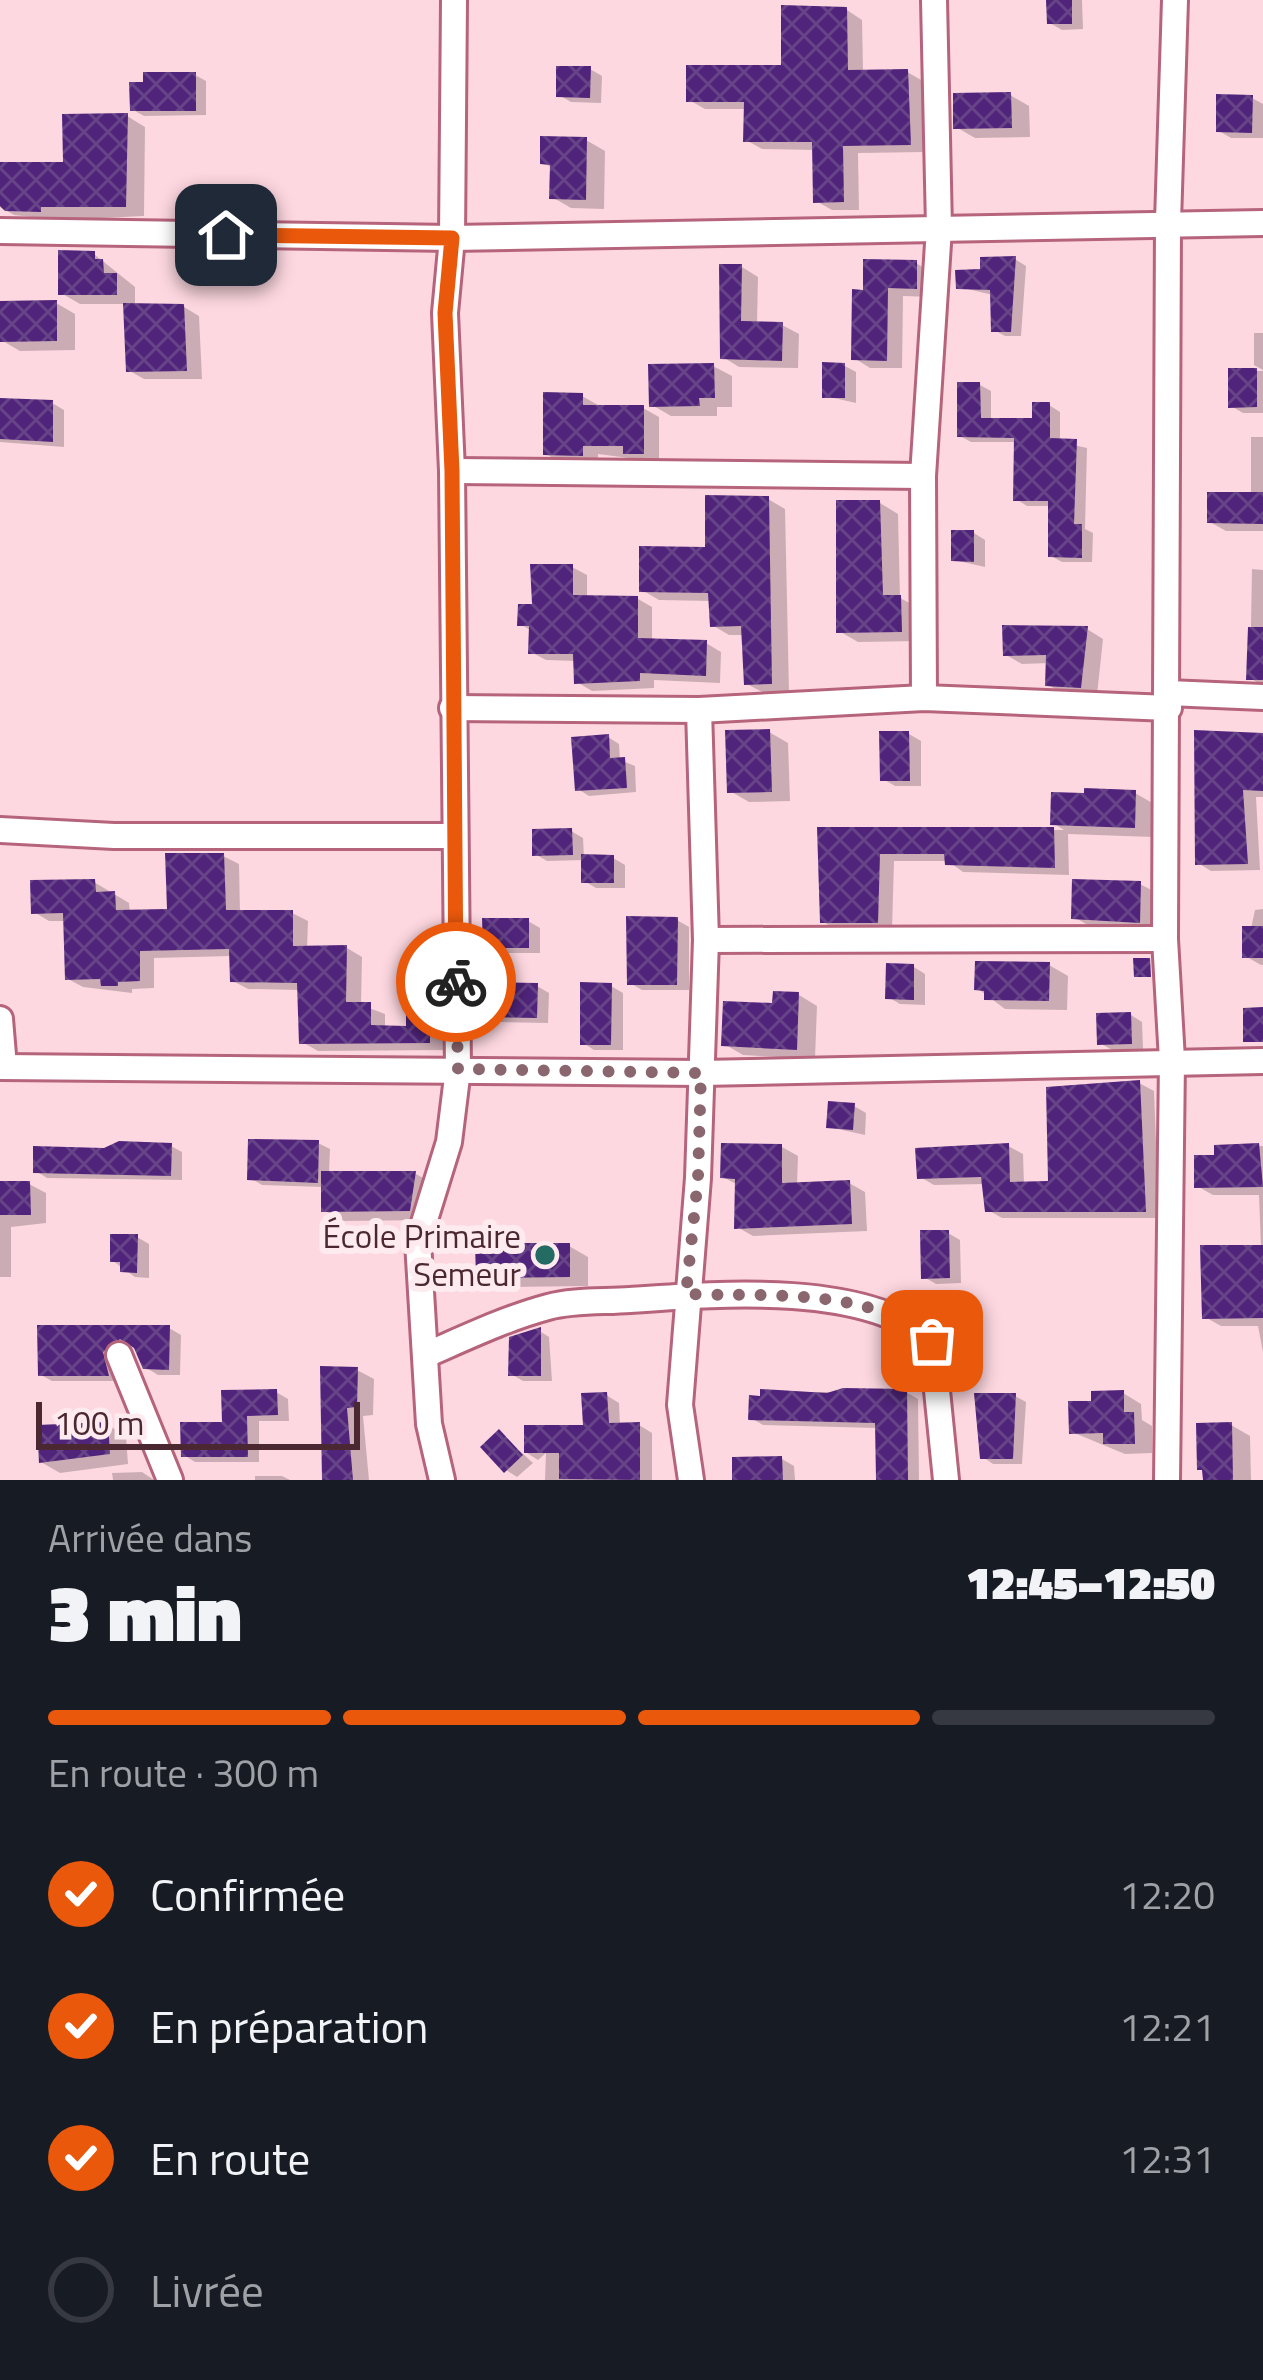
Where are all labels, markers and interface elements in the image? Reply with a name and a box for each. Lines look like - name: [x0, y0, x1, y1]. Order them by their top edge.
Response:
- pin: [175, 184, 277, 286]
- icon: home: [193, 202, 259, 268]
- courier: [396, 922, 516, 1042]
- icon: bike: [423, 949, 489, 1015]
- place label: École Primaire Semeur: [323, 1211, 521, 1299]
- marker: École Primaire Semeur: [532, 1242, 558, 1268]
- pin: [881, 1290, 983, 1392]
- icon: bag: [899, 1308, 965, 1374]
- scale bar: [36, 1396, 360, 1449]
- text: 100 m: [54, 1398, 144, 1448]
- text: Arrivée dans: [48, 1508, 252, 1567]
- text: 12:45–12:50: [966, 1548, 1215, 1616]
- text: 3 min: [48, 1553, 242, 1671]
- text: En route · 300 m: [48, 1743, 319, 1802]
- text: Confirmée: [150, 1860, 345, 1928]
- icon: check: [48, 1861, 114, 1927]
- text: 12:20: [1119, 1865, 1215, 1924]
- text: En préparation: [150, 1992, 428, 2060]
- icon: check: [48, 1993, 114, 2059]
- text: 12:21: [1119, 1997, 1215, 2056]
- text: En route: [150, 2124, 310, 2192]
- icon: check: [48, 2125, 114, 2191]
- text: 12:31: [1119, 2129, 1215, 2188]
- text: Livrée: [150, 2256, 264, 2324]

